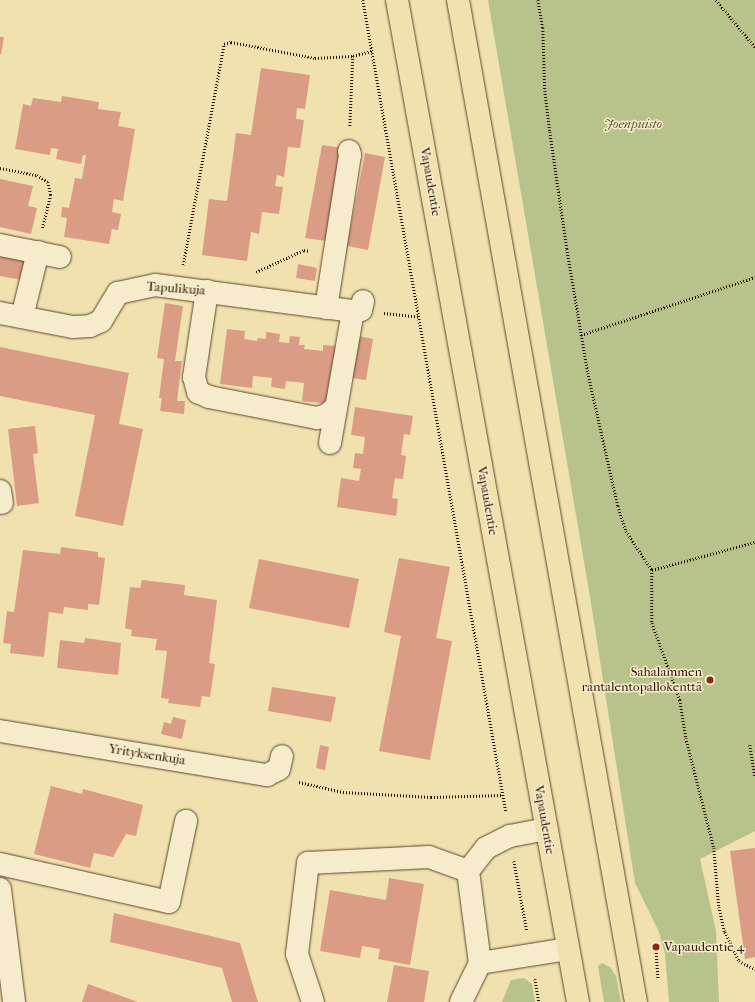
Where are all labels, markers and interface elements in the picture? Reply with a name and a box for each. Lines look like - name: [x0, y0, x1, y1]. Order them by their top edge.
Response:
- park label: Joenpuisto: [604, 116, 662, 132]
- street label: Vapaudentie: [416, 146, 444, 218]
- street label: Tapulikuja: [146, 279, 206, 299]
- street label: Vapaudentie: [473, 465, 501, 537]
- place label: Sahalammen rantalentopallokenttä: [581, 665, 702, 696]
- marker: Sahalammen rantalentopallokenttä: [705, 675, 715, 685]
- street label: Yrityksenkuja: [108, 741, 186, 769]
- street label: Vapaudentie: [530, 784, 558, 856]
- place label: Vapaudentie 4: [664, 939, 744, 955]
- marker: Vapaudentie 4: [651, 942, 661, 952]

